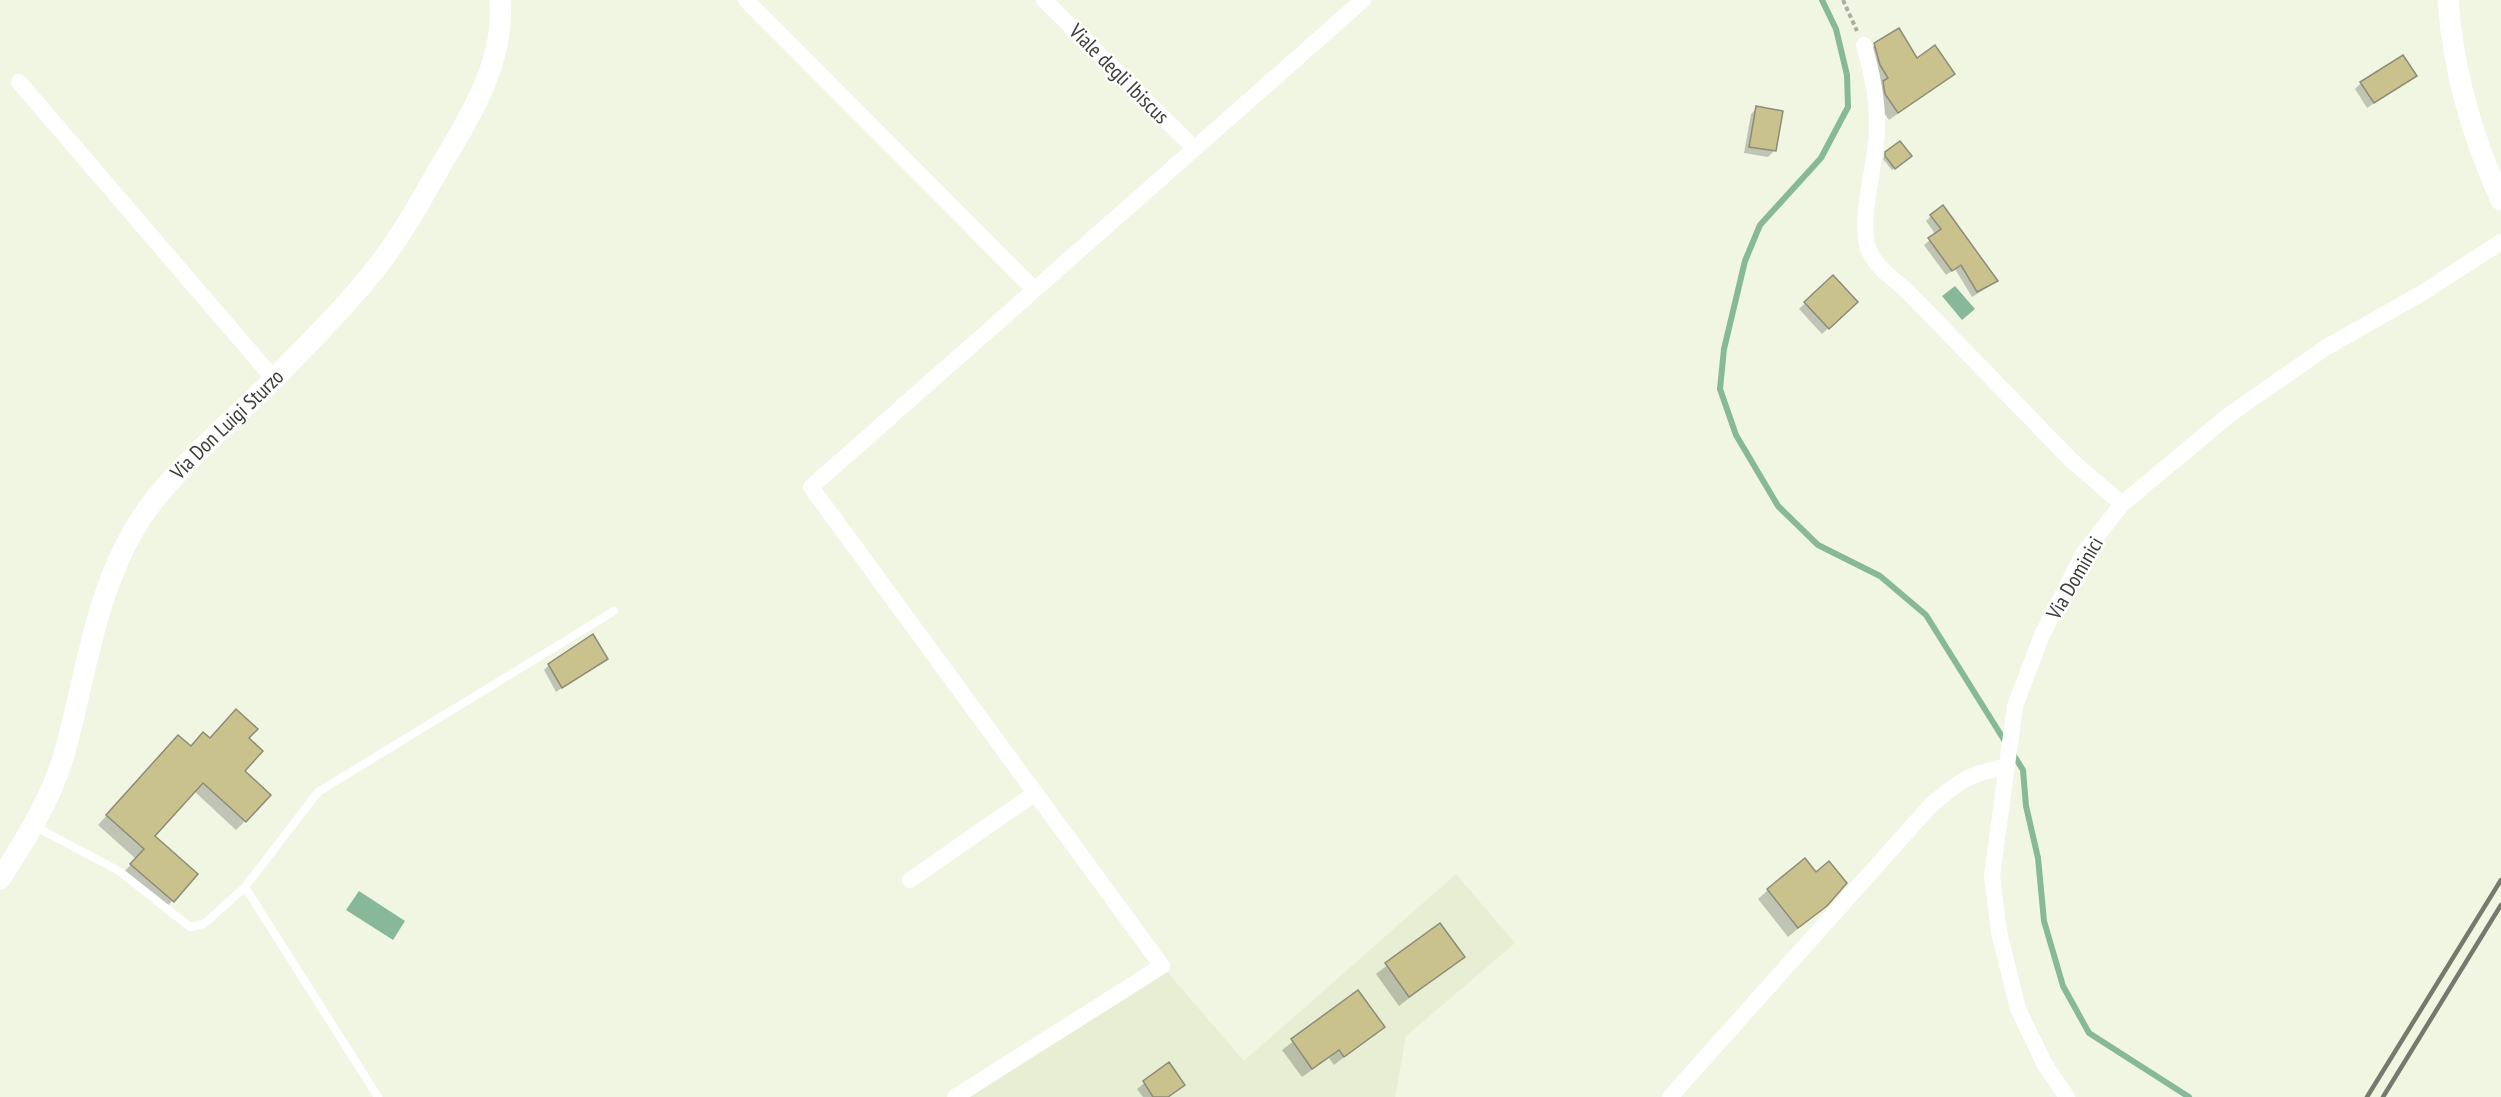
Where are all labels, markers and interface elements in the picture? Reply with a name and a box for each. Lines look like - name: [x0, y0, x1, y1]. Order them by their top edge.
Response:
- street label: Viale degli Ibiscus: [1063, 17, 1175, 129]
- street label: Via Don Luigi Sturzo: [164, 363, 289, 486]
- street label: Via Dominici: [2040, 531, 2109, 625]

